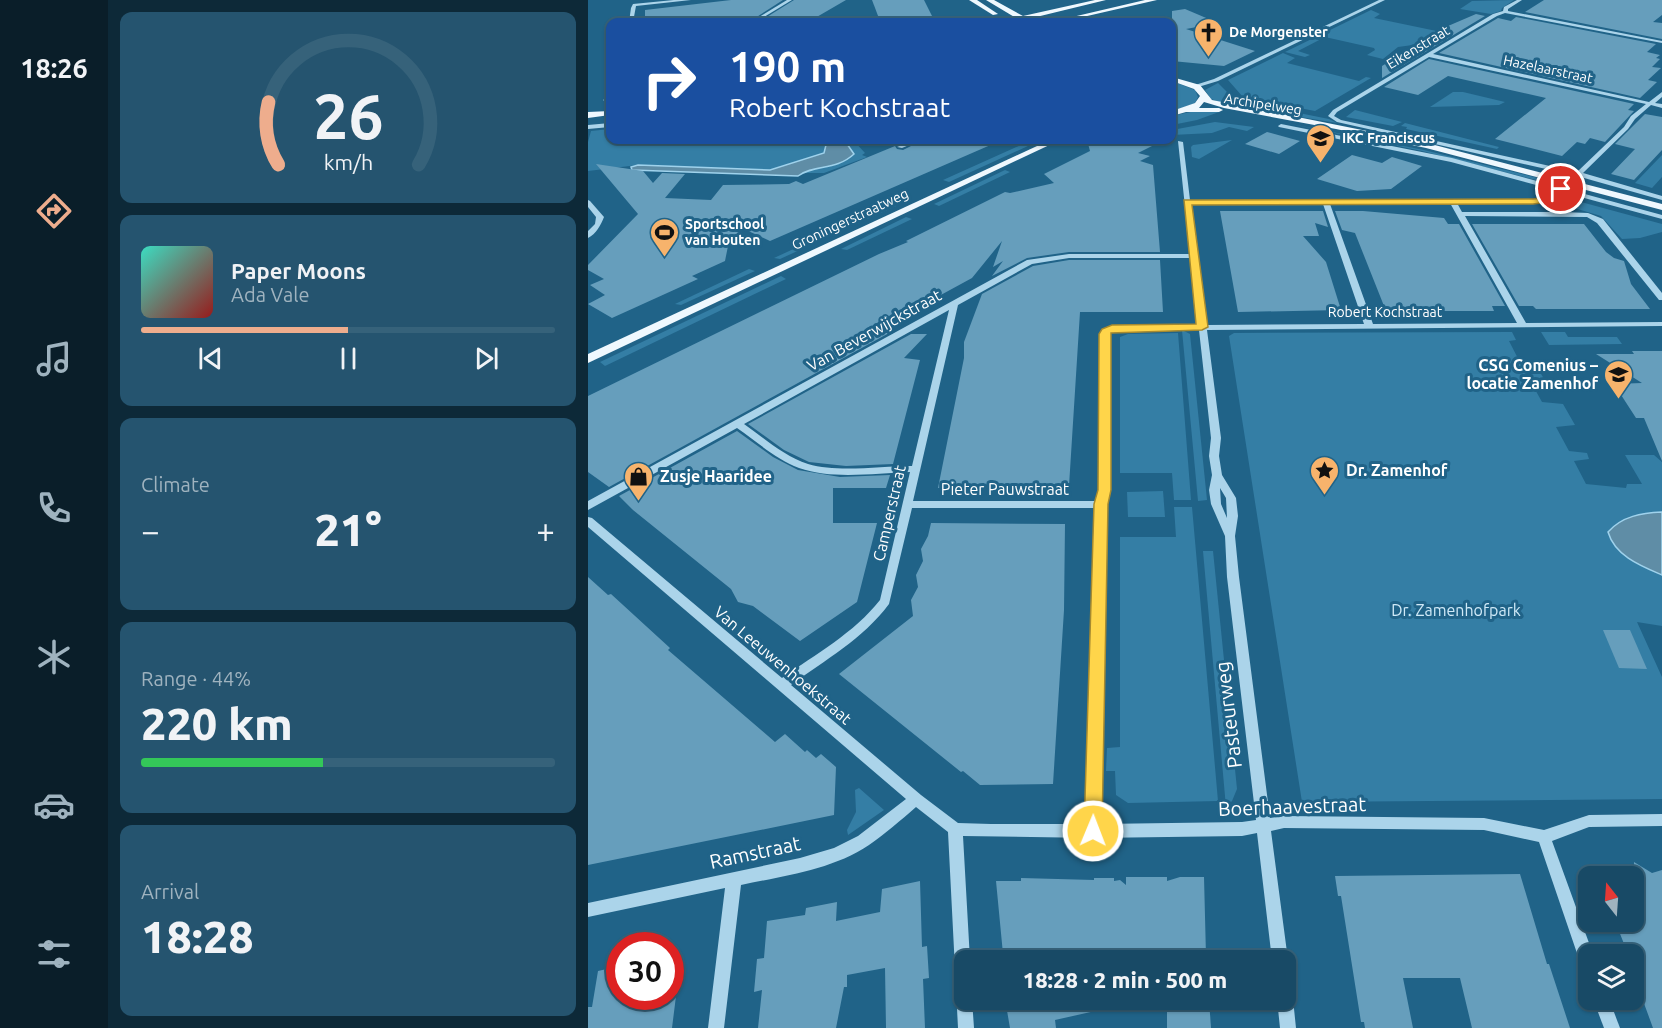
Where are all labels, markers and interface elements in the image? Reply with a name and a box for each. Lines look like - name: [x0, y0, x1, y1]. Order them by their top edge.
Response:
- church icon: De Morgenster: [1192, 16, 1224, 58]
- street label: Eikenstraat: [1384, 22, 1453, 72]
- place label: De Morgenster: [1229, 24, 1328, 40]
- icon: right: [630, 42, 708, 120]
- text: 190 m: [729, 43, 846, 90]
- street label: Hazelaarstraat: [1502, 52, 1595, 86]
- text: 18:26: [20, 53, 88, 83]
- text: 26: [313, 81, 383, 151]
- street label: Archipelweg: [1223, 90, 1303, 118]
- text: Robert Kochstraat: [729, 92, 950, 122]
- school or university icon: IKC Franciscus: [1305, 122, 1337, 164]
- place label: IKC Franciscus: [1342, 130, 1436, 146]
- text: km/h: [323, 150, 373, 174]
- pin: [1535, 163, 1586, 214]
- icon: arrive: [1544, 172, 1577, 205]
- street label: Groningerstraatweg: [789, 185, 911, 253]
- icon: directions: [33, 190, 75, 232]
- sports icon: Sportschool van Houten: [648, 216, 680, 258]
- place label: Sportschool van Houten: [685, 216, 764, 248]
- text: Paper Moons: [231, 258, 366, 283]
- text: Ada Vale: [231, 283, 309, 306]
- street label: Van Beverwijckstraat: [804, 285, 945, 374]
- street label: Robert Kochstraat: [1328, 304, 1443, 320]
- icon: music: [33, 338, 75, 380]
- icon: previous: [194, 342, 227, 375]
- icon: pause: [332, 342, 365, 375]
- icon: next: [470, 342, 503, 375]
- place label: CSG Comenius – locatie Zamenhof: [1467, 356, 1598, 392]
- school or university icon: CSG Comenius – locatie Zamenhof: [1603, 358, 1635, 400]
- place icon: Dr. Zamenhof: [1309, 454, 1341, 496]
- shop icon: Zusje Haaridee: [623, 460, 655, 502]
- place label: Dr. Zamenhof: [1346, 461, 1448, 479]
- street label: Camperstraat: [869, 462, 909, 563]
- place label: Zusje Haaridee: [660, 467, 772, 485]
- text: Climate: [141, 473, 210, 496]
- street label: Pieter Pauwstraat: [941, 480, 1070, 498]
- icon: phone: [33, 487, 75, 529]
- text: 21°: [314, 504, 382, 555]
- text: −: [141, 512, 160, 549]
- text: +: [536, 512, 555, 549]
- park label: Dr. Zamenhofpark: [1391, 601, 1521, 619]
- street label: Van Leeuwenhoekstraat: [711, 602, 856, 728]
- icon: climate: [33, 636, 75, 678]
- street label: Pasteurweg: [1210, 660, 1246, 770]
- text: Range · 44%: [141, 667, 251, 690]
- text: 220 km: [141, 698, 293, 749]
- icon: car: [33, 784, 75, 826]
- street label: Boerhaavestraat: [1218, 792, 1367, 820]
- position arrow: [1061, 799, 1125, 863]
- street label: Ramstraat: [707, 831, 803, 873]
- north arrow: [1578, 866, 1644, 932]
- map controls: [1578, 866, 1644, 1010]
- text: Arrival: [141, 880, 199, 903]
- text: 18:28: [141, 911, 254, 962]
- speed limit sign: 30: [606, 932, 684, 1010]
- icon: filters: [33, 933, 75, 975]
- button: layers: [1578, 944, 1644, 1010]
- text: 18:28 · 2 min · 500 m: [1023, 967, 1227, 992]

